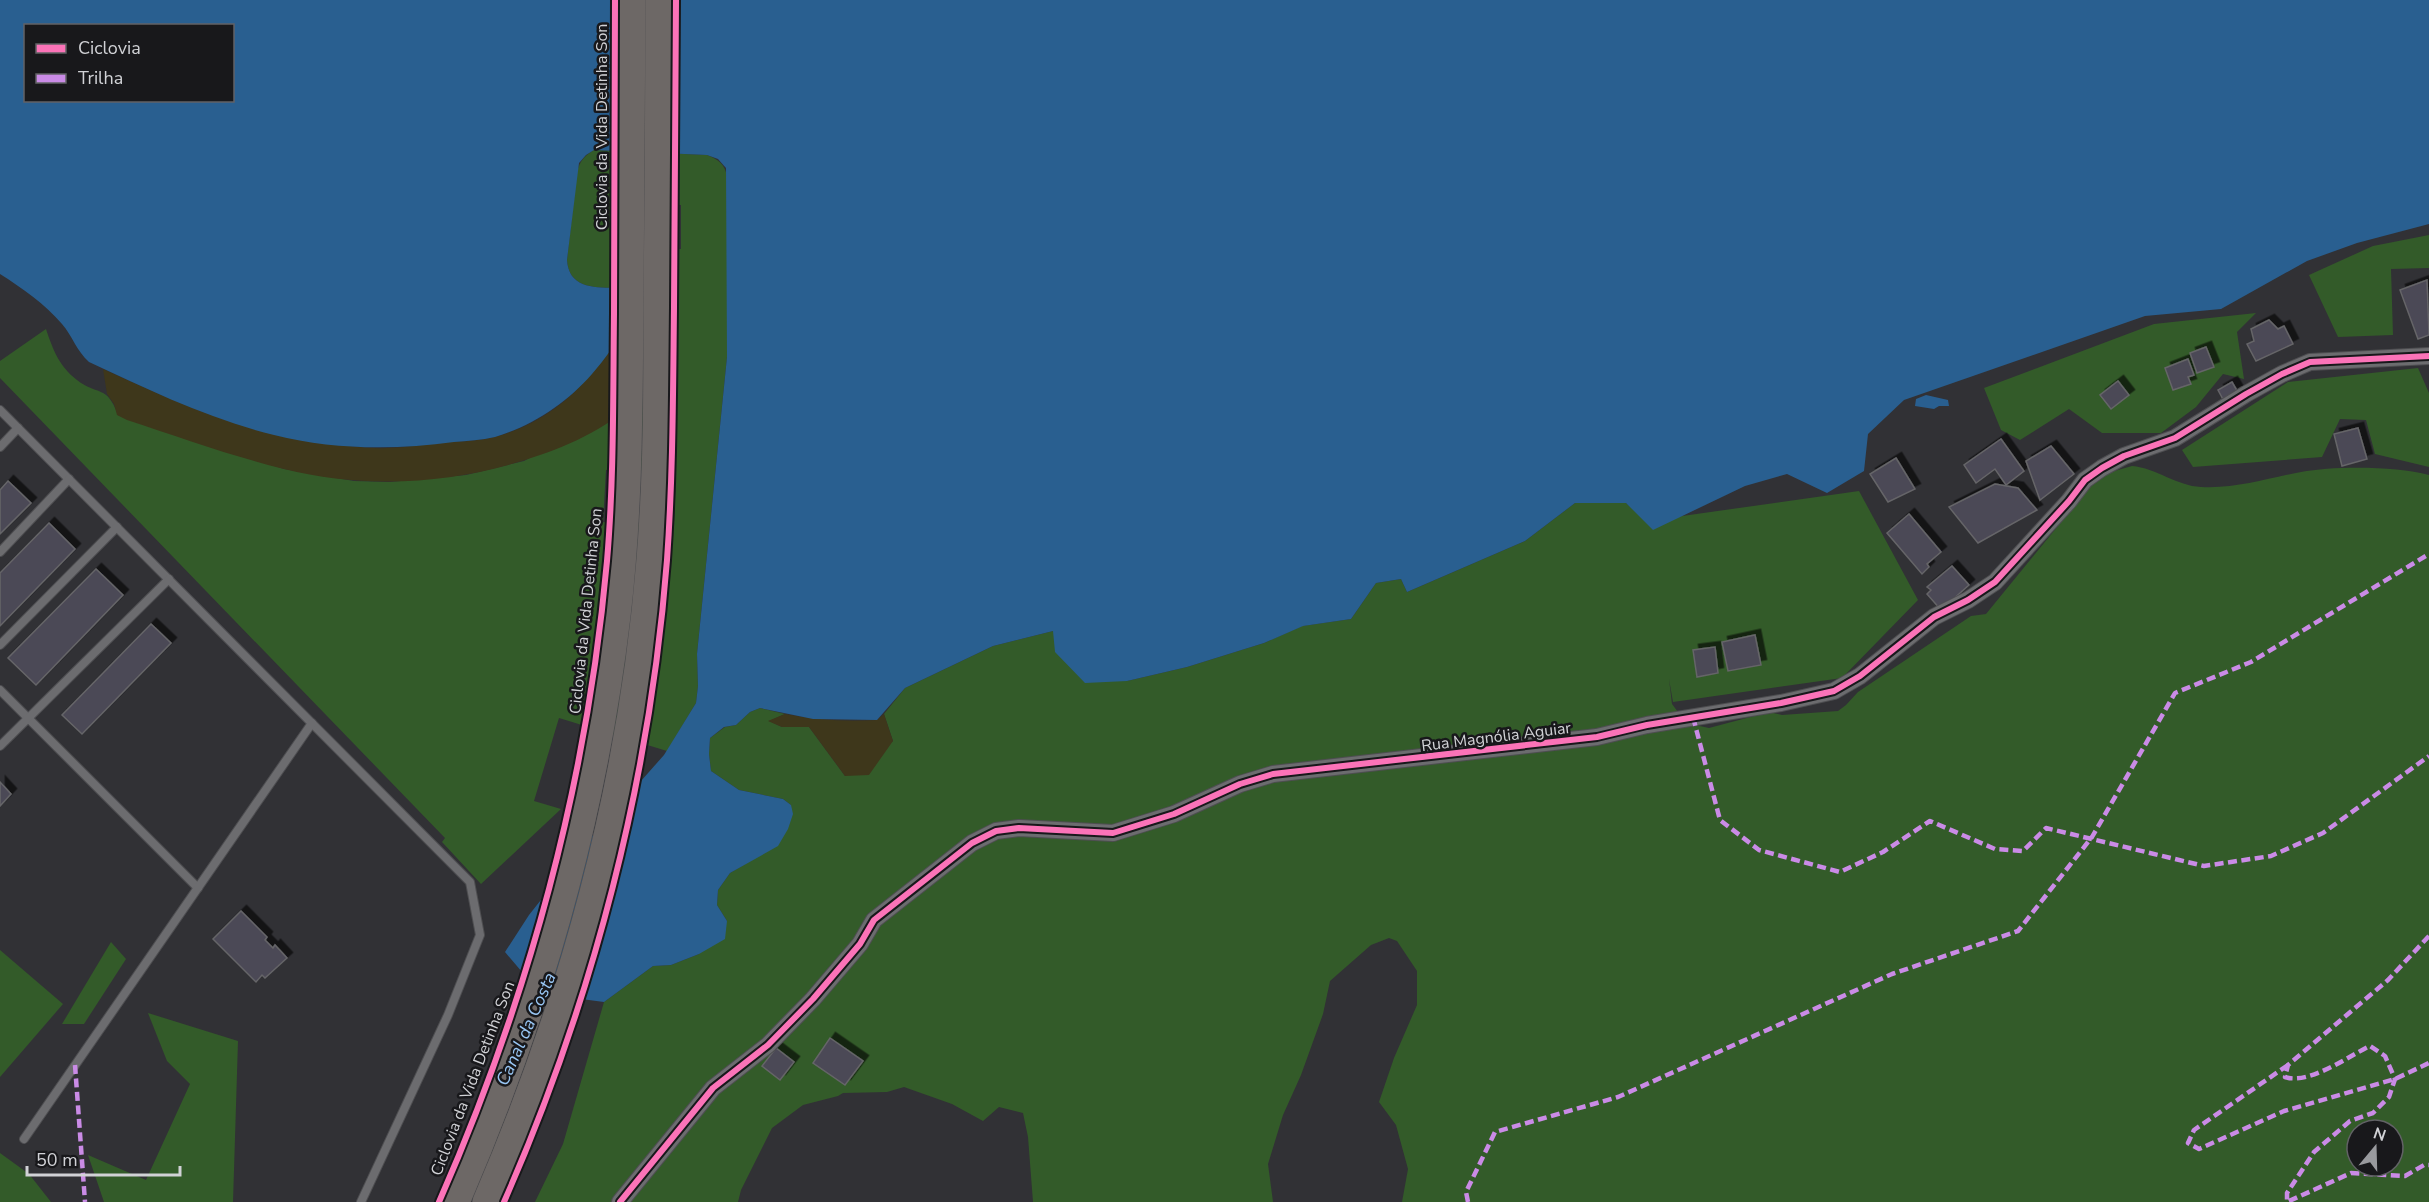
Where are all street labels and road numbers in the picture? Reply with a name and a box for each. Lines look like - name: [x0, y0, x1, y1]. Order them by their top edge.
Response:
- street label: Ciclovia da Vida Detinha Son: [591, 24, 613, 230]
- street label: Ciclovia da Vida Detinha Son: [564, 507, 608, 715]
- street label: Rua Magnólia Aguiar: [1420, 717, 1573, 757]
- street label: Ciclovia da Vida Detinha Son: [426, 978, 520, 1179]

